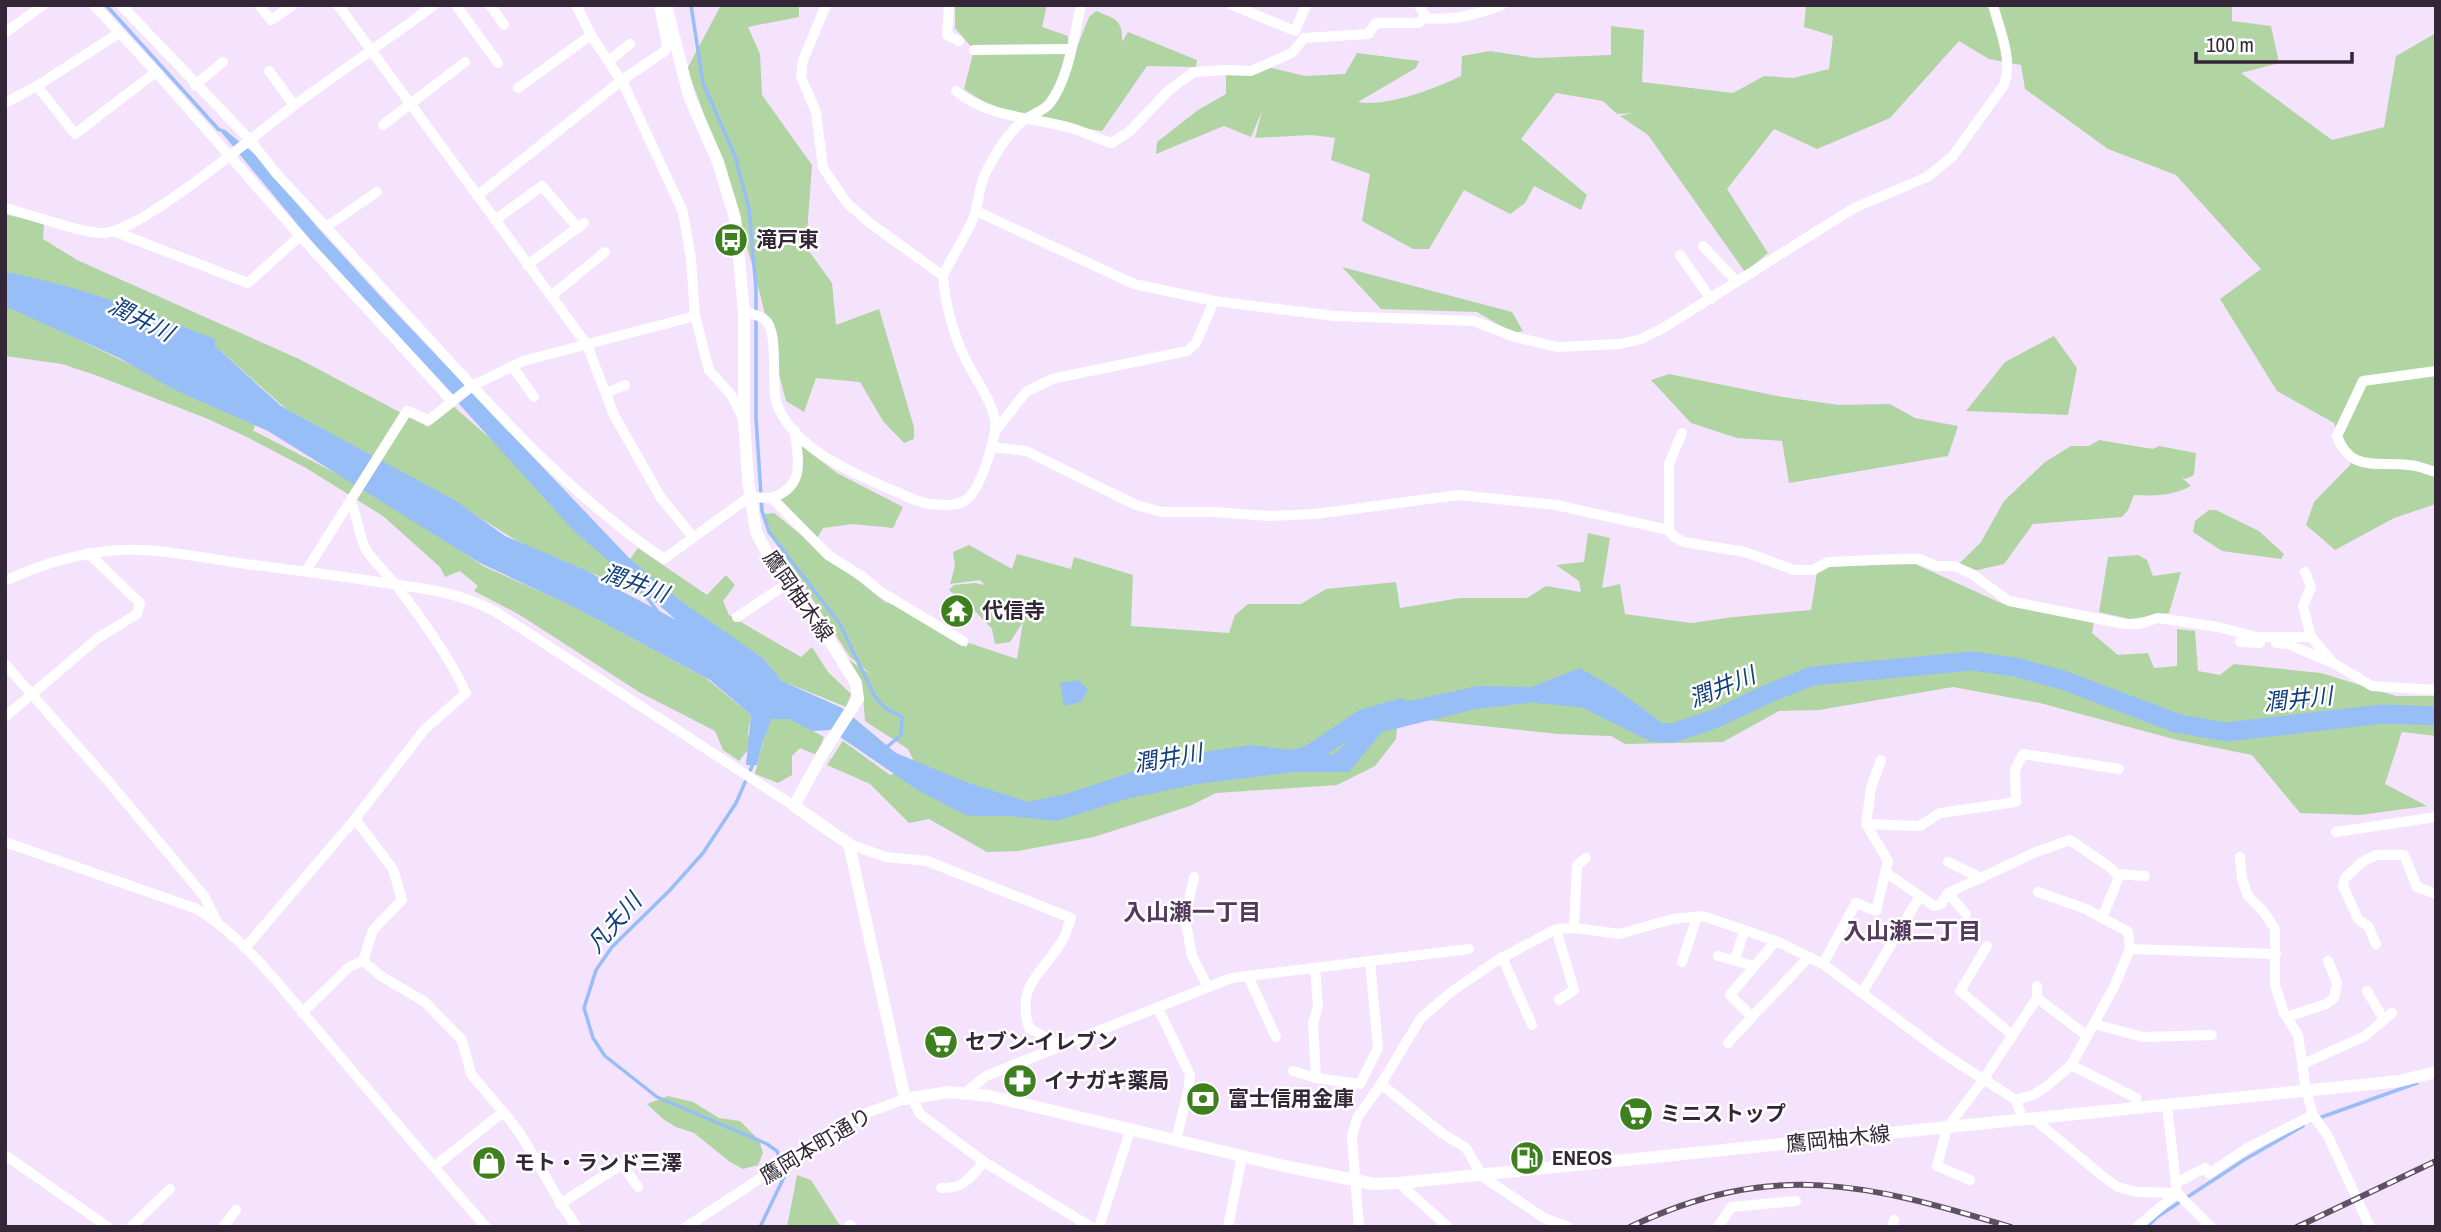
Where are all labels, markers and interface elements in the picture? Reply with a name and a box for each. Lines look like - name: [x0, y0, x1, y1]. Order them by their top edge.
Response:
- scale bar: [2196, 21, 2352, 65]
- text: 100 m: [2206, 30, 2254, 59]
- bus stop icon: 滝戸東: [712, 221, 750, 259]
- place label: 滝戸東: [756, 225, 819, 254]
- water label: 潤井川: [103, 289, 182, 349]
- street label: 鷹岡柚木線: [756, 544, 840, 647]
- water label: 潤井川: [597, 556, 676, 610]
- temple icon: 代信寺: [938, 592, 976, 630]
- place label: 代信寺: [982, 596, 1045, 625]
- water label: 潤井川: [1684, 658, 1762, 714]
- water label: 潤井川: [2262, 679, 2337, 718]
- water label: 潤井川: [1131, 736, 1208, 779]
- water label: 凡夫川: [579, 884, 650, 959]
- district label: 入山瀬一丁目: [1123, 896, 1261, 927]
- district label: 入山瀬二丁目: [1843, 915, 1981, 946]
- supermarket icon: セブン-イレブン: [922, 1023, 960, 1061]
- place label: セブン-イレブン: [965, 1027, 1118, 1056]
- pharmacy icon: イナガキ薬局: [1001, 1062, 1039, 1100]
- place label: イナガキ薬局: [1044, 1066, 1170, 1095]
- bank icon: 富士信用金庫: [1184, 1080, 1222, 1118]
- place label: 富士信用金庫: [1228, 1084, 1354, 1113]
- supermarket icon: ミニストップ: [1617, 1095, 1655, 1133]
- place label: ミニストップ: [1660, 1099, 1786, 1128]
- street label: 鷹岡本町通り: [754, 1101, 877, 1190]
- street label: 鷹岡柚木線: [1784, 1119, 1892, 1158]
- fuel station icon: ENEOS: [1508, 1139, 1546, 1177]
- place label: ENEOS: [1552, 1143, 1612, 1172]
- shop icon: モト・ランド三澤: [470, 1144, 508, 1182]
- place label: モト・ランド三澤: [514, 1148, 682, 1177]

